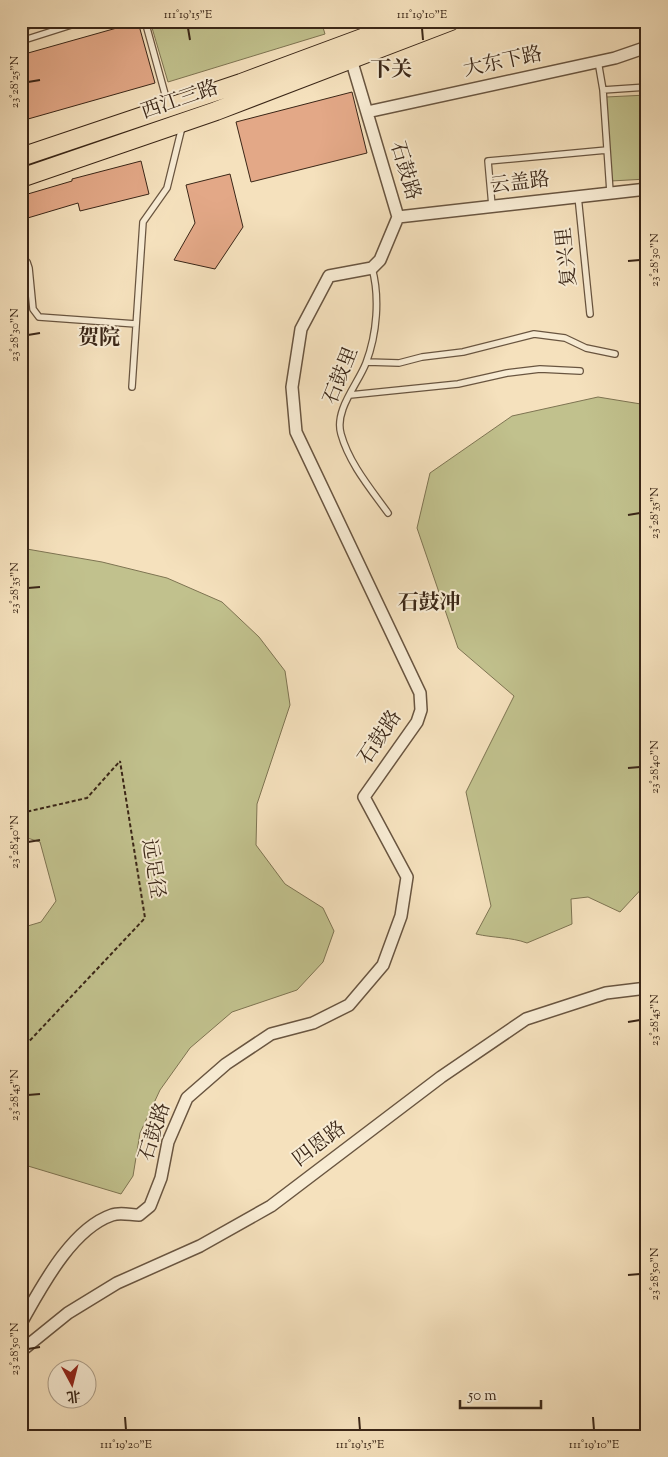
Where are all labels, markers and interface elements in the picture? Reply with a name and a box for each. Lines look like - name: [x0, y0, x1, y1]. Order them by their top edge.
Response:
- text: 111°19'15"E: [164, 6, 213, 24]
- text: 111°19'10"E: [397, 6, 448, 24]
- street label: 大东下路: [461, 41, 545, 85]
- text: 23°28'25"N: [6, 55, 24, 108]
- district label: 下关: [370, 56, 412, 86]
- street label: 西江三路: [137, 74, 223, 128]
- street label: 石鼓路: [381, 138, 427, 204]
- street label: 云盖路: [488, 166, 552, 202]
- street label: 复兴里: [550, 226, 586, 288]
- text: 23°28'30"N: [646, 233, 664, 287]
- text: 23°28'30"N: [6, 308, 24, 362]
- district label: 贺院: [78, 324, 120, 354]
- street label: 石鼓里: [317, 343, 367, 409]
- text: 23°28'35"N: [646, 487, 664, 539]
- text: 23°28'35"N: [6, 562, 24, 614]
- district label: 石鼓冲: [398, 589, 461, 619]
- street label: 石鼓路: [352, 705, 410, 771]
- text: 23°28'40"N: [646, 740, 664, 794]
- text: 23°28'40"N: [6, 815, 24, 869]
- street label: 远足径: [133, 837, 171, 901]
- text: 23°28'45"N: [646, 994, 664, 1046]
- text: 23°28'45"N: [6, 1069, 24, 1121]
- street label: 石鼓路: [133, 1099, 179, 1165]
- street label: 四恩路: [287, 1115, 353, 1175]
- text: 23°28'50"N: [646, 1247, 664, 1300]
- text: 23°28'50"N: [6, 1322, 24, 1375]
- north arrow: [48, 1360, 98, 1410]
- scale bar: [460, 1377, 542, 1409]
- text: 北: [65, 1384, 82, 1406]
- text: 50 m: [467, 1386, 497, 1407]
- text: 111°19'20"E: [100, 1436, 153, 1454]
- text: 111°19'15"E: [336, 1436, 385, 1454]
- text: 111°19'10"E: [569, 1436, 620, 1454]

